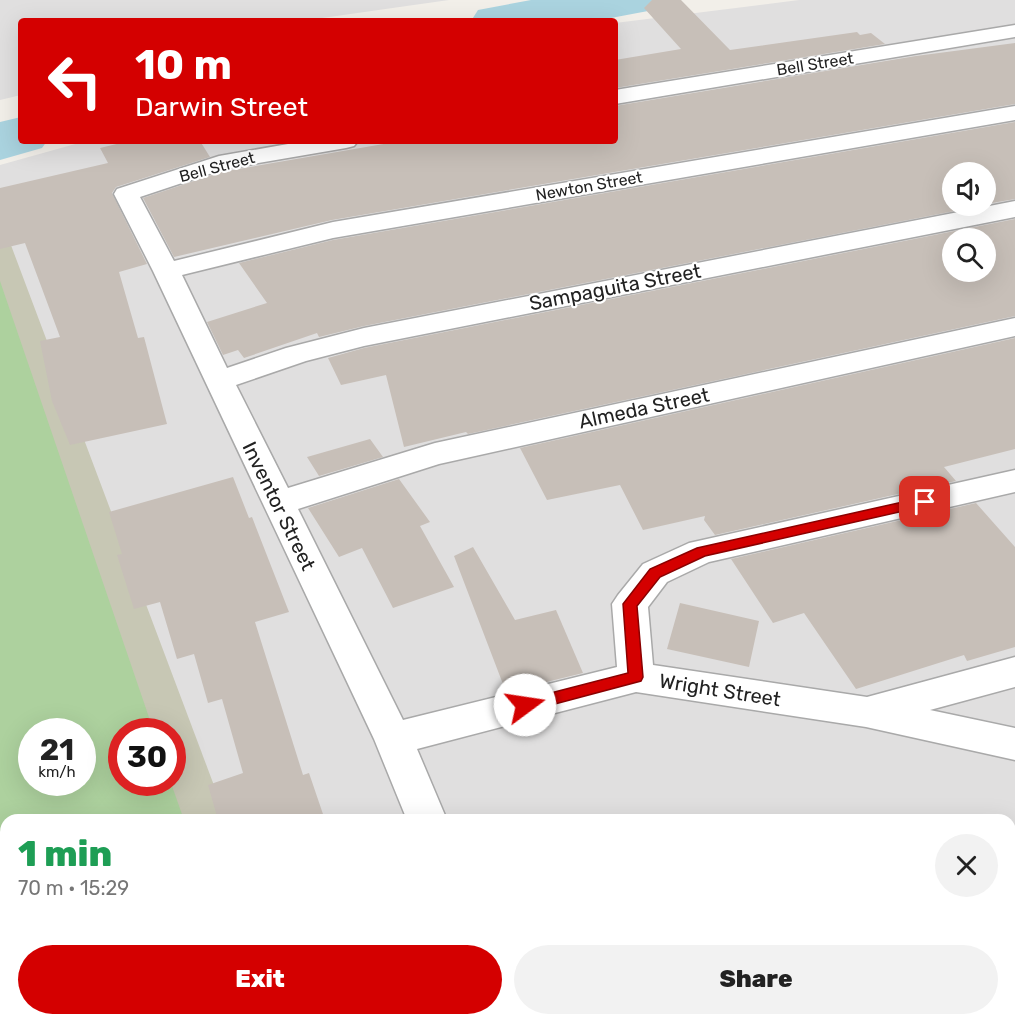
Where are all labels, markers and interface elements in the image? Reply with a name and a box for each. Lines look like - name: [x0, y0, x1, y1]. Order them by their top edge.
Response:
- text: 10 m: [135, 40, 232, 90]
- icon: left: [36, 42, 114, 120]
- street label: Bell Street: [775, 49, 855, 79]
- text: Darwin Street: [135, 91, 308, 123]
- street label: Bell Street: [177, 148, 257, 186]
- map controls: [942, 162, 996, 282]
- button: sound: [942, 162, 996, 216]
- street label: Newton Street: [534, 167, 644, 205]
- button: search: [942, 228, 996, 282]
- street label: Sampaguita Street: [527, 259, 703, 315]
- street label: Almeda Street: [577, 382, 712, 434]
- street label: Inventor Street: [237, 438, 321, 574]
- pin: [899, 476, 950, 527]
- icon: arrive: [908, 485, 941, 518]
- street label: Wright Street: [658, 669, 783, 711]
- position arrow: [493, 673, 557, 737]
- speed limit sign: 30: [108, 718, 186, 796]
- text: 21: [40, 732, 74, 768]
- text: km/h: [38, 763, 76, 781]
- text: 1 min: [18, 832, 112, 875]
- button: close: [935, 834, 998, 897]
- text: 70 m · 15:29: [18, 876, 129, 900]
- button: Exit: [18, 945, 502, 1014]
- button: Share: [514, 945, 998, 1014]

